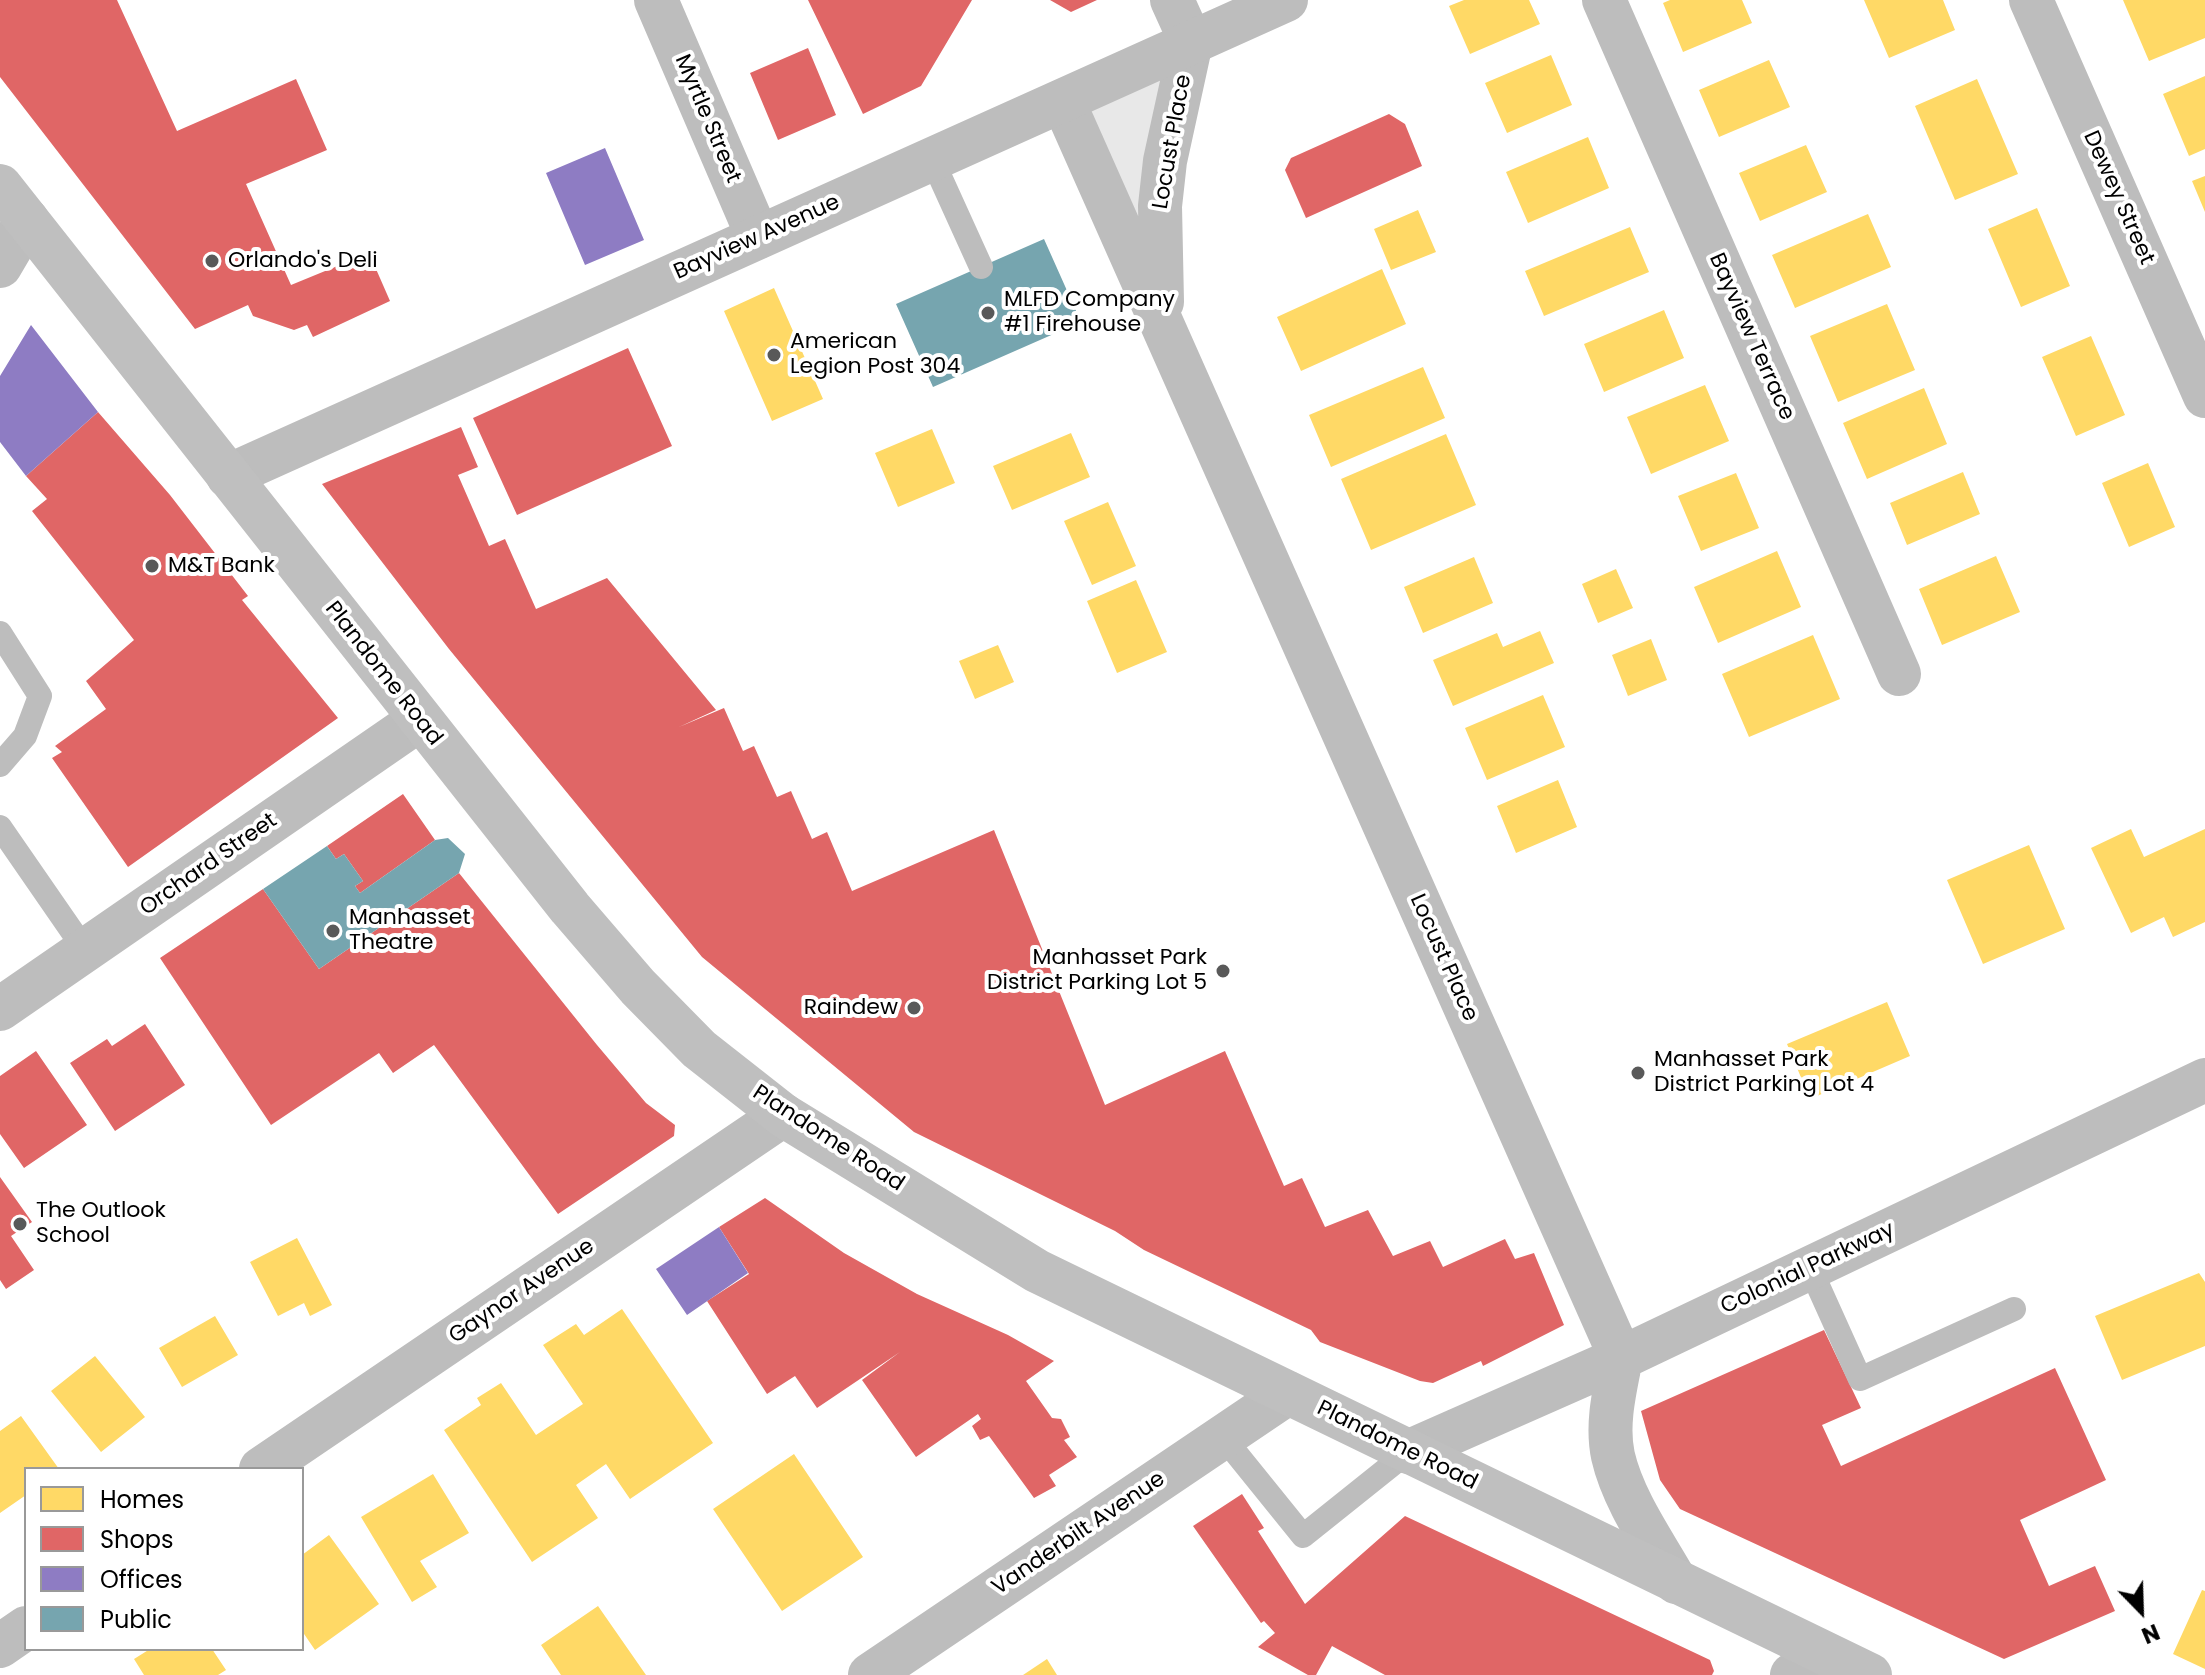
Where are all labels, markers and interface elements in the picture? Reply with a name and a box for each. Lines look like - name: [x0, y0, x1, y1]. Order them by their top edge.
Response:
- street label: Myrtle Street: [668, 51, 746, 187]
- street label: Locust Place: [1148, 73, 1198, 211]
- street label: Dewey Street: [2077, 127, 2159, 269]
- street label: Bayview Avenue: [670, 190, 844, 286]
- place label: Orlando's Deli: [228, 248, 378, 274]
- street label: Bayview Terrace: [1702, 249, 1800, 425]
- marker: Orlando's Deli: [203, 252, 221, 270]
- place label: MLFD Company #1 Firehouse: [1004, 287, 1175, 338]
- marker: MLFD Company #1 Firehouse: [979, 304, 997, 322]
- place label: American Legion Post 304: [790, 329, 960, 380]
- marker: American Legion Post 304: [765, 346, 783, 364]
- place label: M&T Bank: [168, 553, 275, 579]
- marker: M&T Bank: [143, 557, 161, 575]
- street label: Plandome Road: [319, 597, 447, 751]
- street label: Orchard Street: [135, 808, 283, 922]
- street label: Locust Place: [1403, 890, 1483, 1026]
- place label: Manhasset Theatre: [349, 905, 470, 956]
- marker: Manhasset Theatre: [324, 922, 342, 940]
- place label: Manhasset Park District Parking Lot 5: [987, 945, 1207, 996]
- marker: Manhasset Park District Parking Lot 5: [1214, 962, 1232, 980]
- place label: Raindew: [804, 995, 898, 1021]
- marker: Raindew: [905, 999, 923, 1017]
- place label: Manhasset Park District Parking Lot 4: [1654, 1047, 1874, 1098]
- marker: Manhasset Park District Parking Lot 4: [1629, 1064, 1647, 1082]
- street label: Plandome Road: [747, 1080, 909, 1198]
- place label: The Outlook School: [36, 1198, 166, 1250]
- marker: The Outlook School: [11, 1215, 29, 1233]
- street label: Colonial Parkway: [1717, 1217, 1899, 1321]
- street label: Gaynor Avenue: [444, 1234, 600, 1350]
- street label: Plandome Road: [1312, 1396, 1482, 1496]
- street label: Vanderbilt Avenue: [988, 1466, 1170, 1602]
- legend: [24, 1467, 304, 1651]
- text: Homes: [100, 1483, 184, 1516]
- text: Shops: [100, 1523, 174, 1556]
- text: Offices: [100, 1563, 183, 1596]
- north arrow: [2101, 1571, 2181, 1651]
- text: Public: [100, 1603, 172, 1636]
- text: N: [2137, 1616, 2164, 1651]

